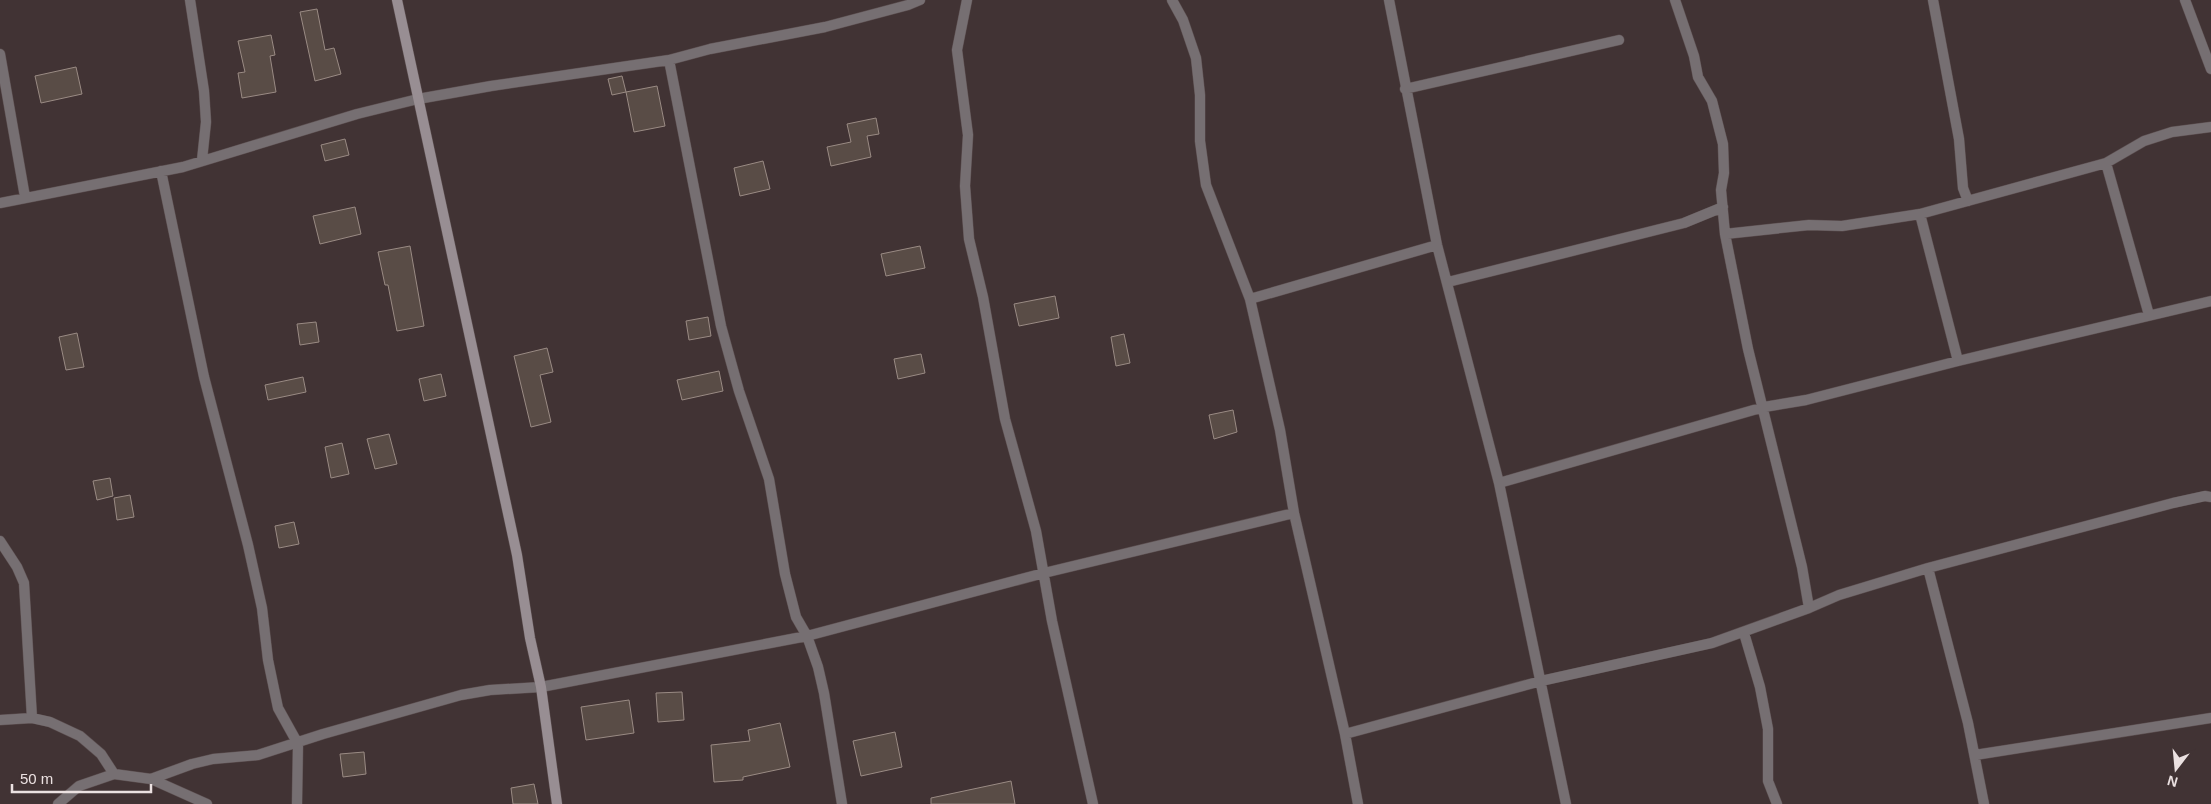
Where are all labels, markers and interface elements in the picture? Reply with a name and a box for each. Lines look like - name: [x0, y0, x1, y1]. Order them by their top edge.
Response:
- north arrow: [2151, 744, 2201, 794]
- scale bar: [12, 762, 151, 794]
- text: 50 m: [20, 770, 53, 787]
- text: N: [2165, 772, 2179, 791]

